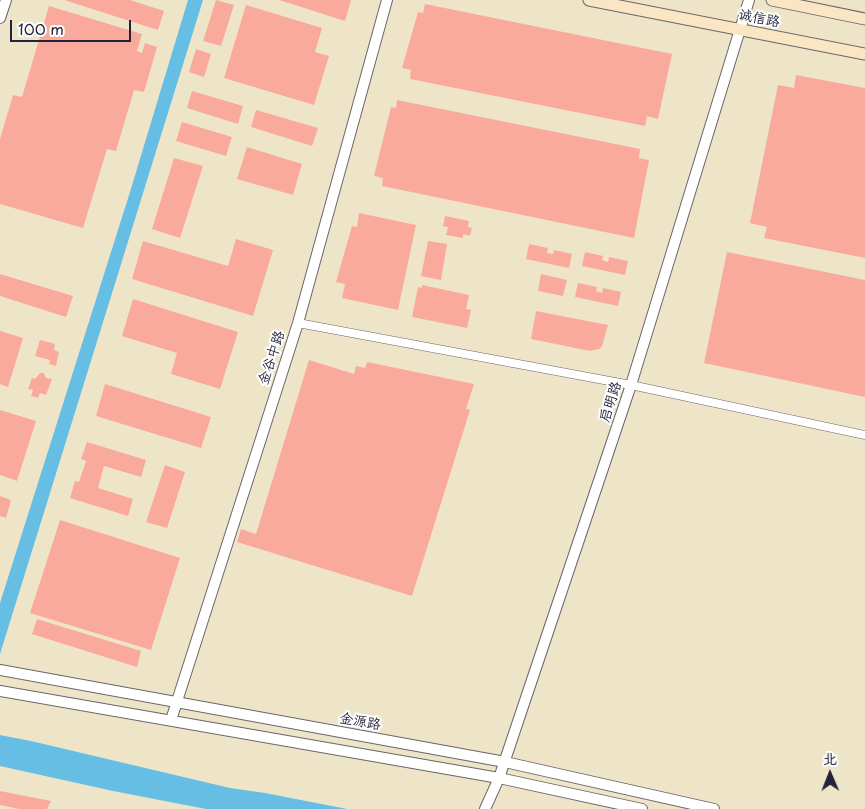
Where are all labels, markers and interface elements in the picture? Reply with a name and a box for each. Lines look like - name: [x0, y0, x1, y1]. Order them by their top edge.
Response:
- street label: 诚信路: [737, 7, 781, 31]
- scale bar: [12, 10, 134, 42]
- text: 100 m: [18, 17, 64, 40]
- street label: 金谷中路: [255, 329, 289, 387]
- street label: 启明路: [597, 379, 625, 425]
- street label: 金源路: [338, 710, 382, 734]
- text: 北: [823, 748, 837, 769]
- north arrow: [805, 749, 855, 799]

